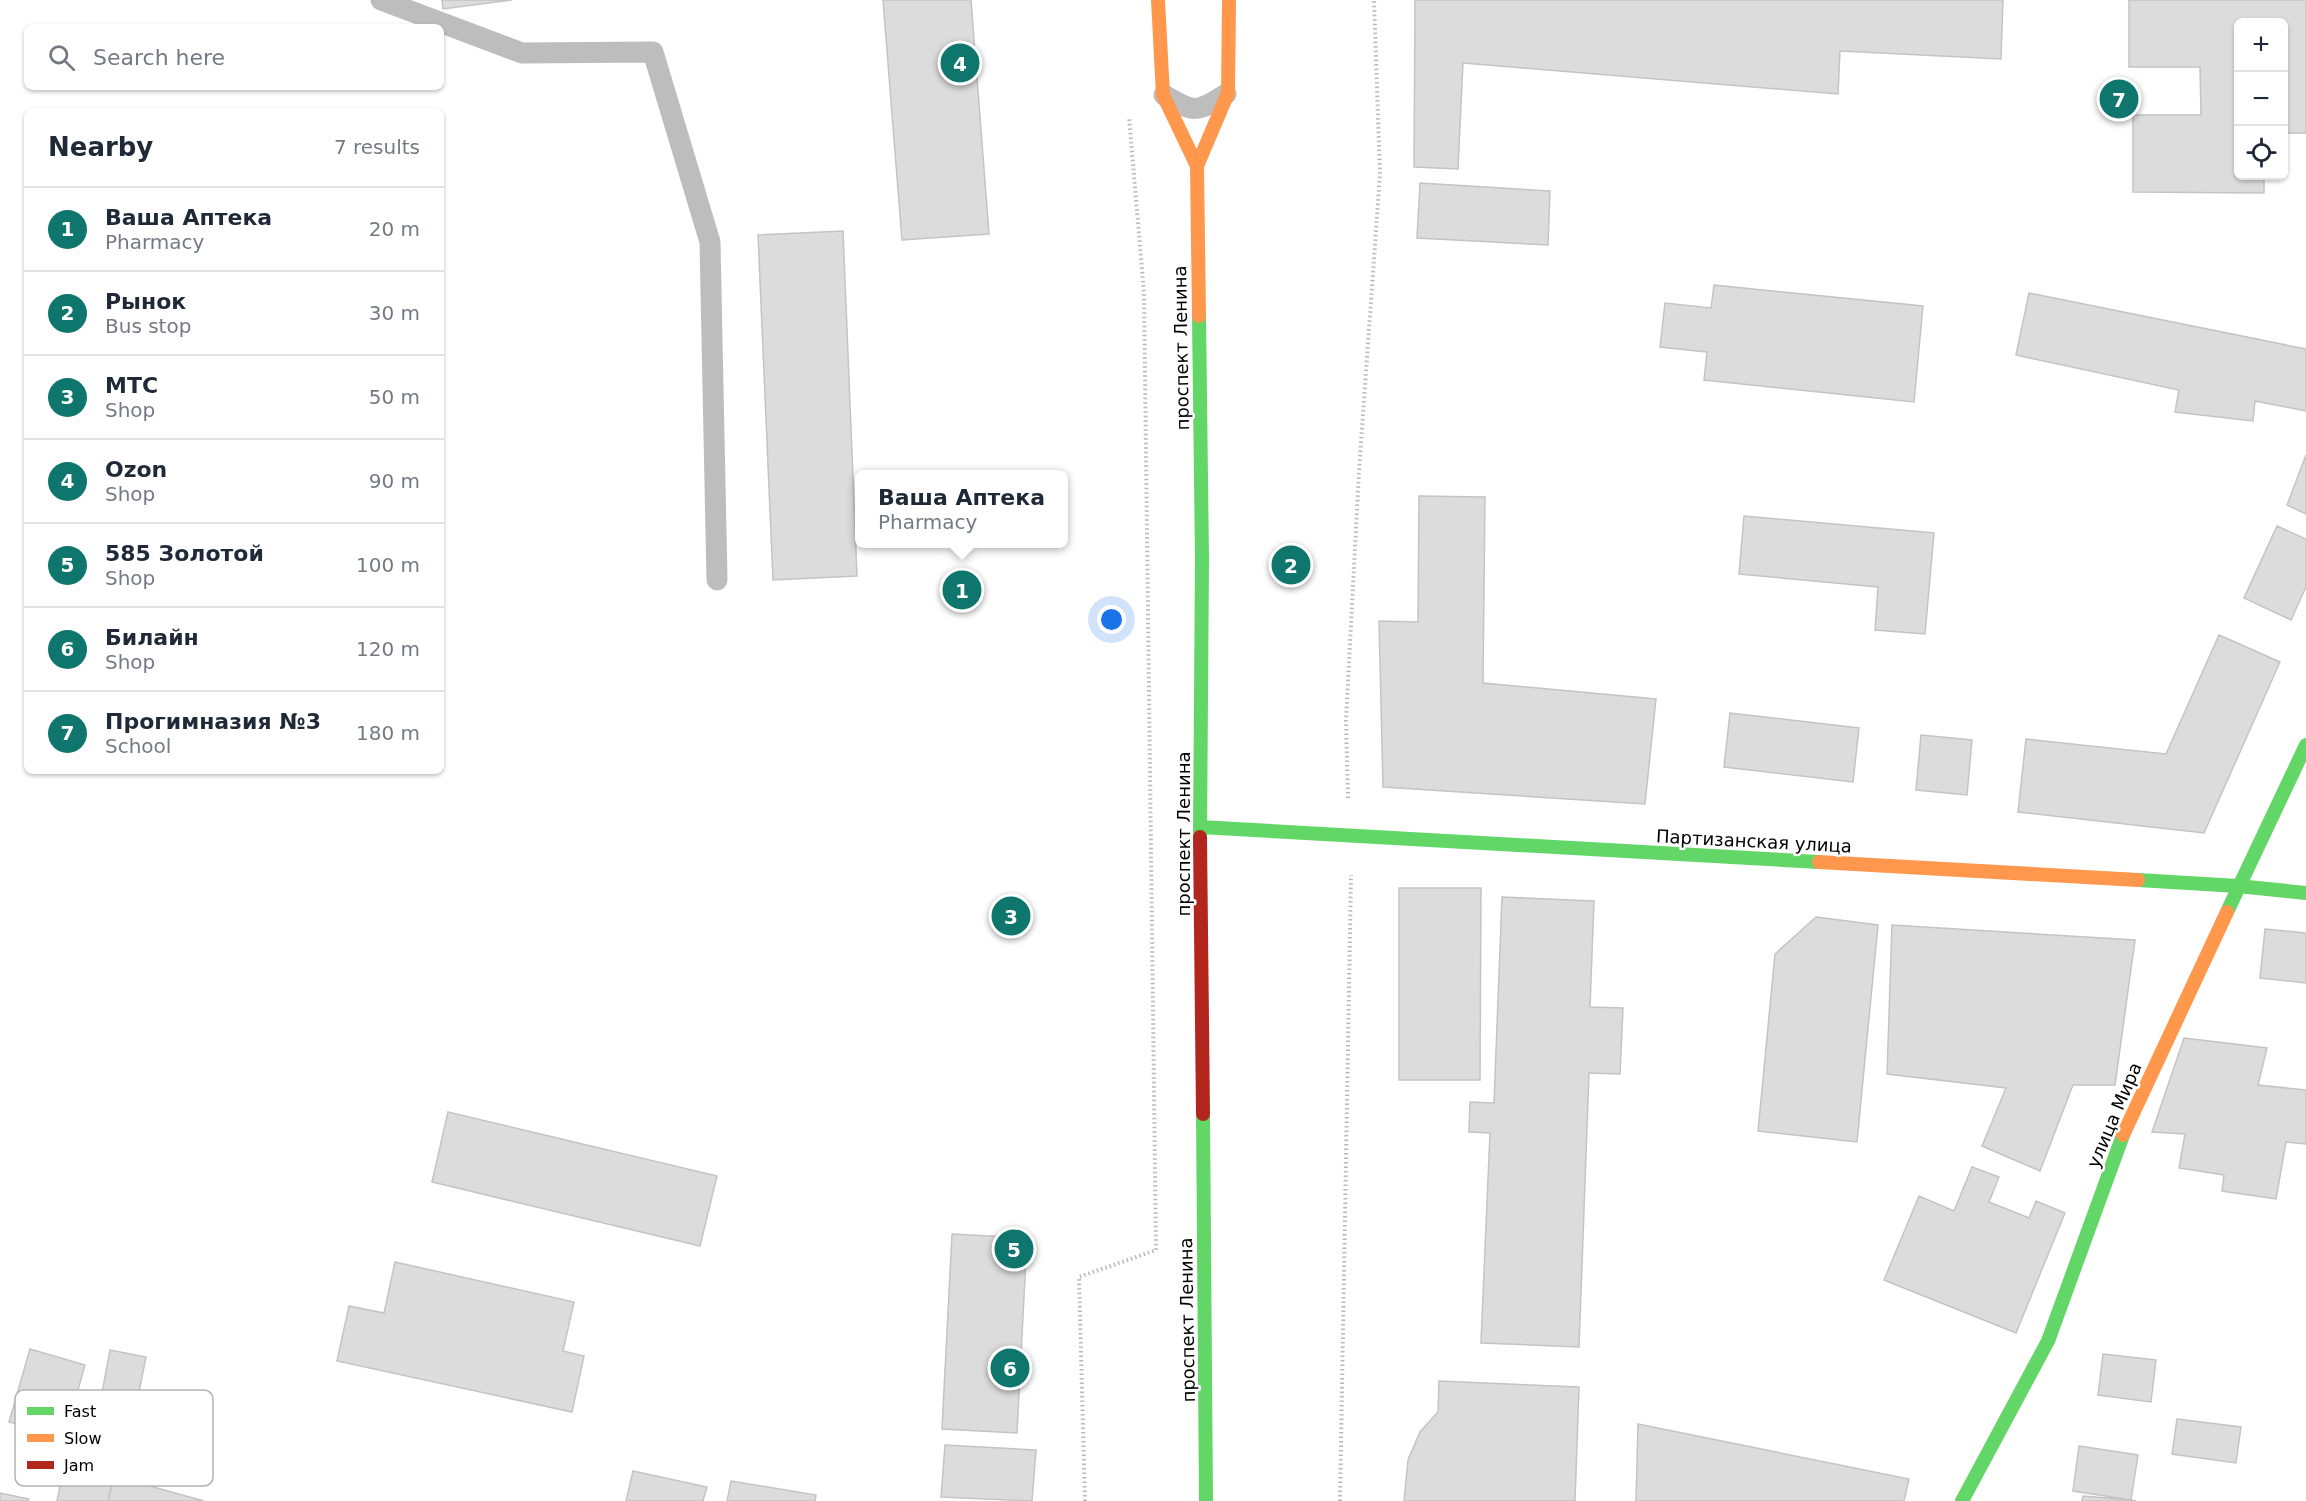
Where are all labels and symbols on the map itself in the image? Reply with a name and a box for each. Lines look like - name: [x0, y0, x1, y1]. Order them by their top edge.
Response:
- pin: 4: [940, 40, 980, 86]
- pin: 7: [2100, 76, 2138, 122]
- street label: проспект Ленина: [1169, 265, 1193, 431]
- pin: 2: [1272, 542, 1310, 588]
- pin: 1: [942, 568, 982, 612]
- your location: [1097, 605, 1126, 634]
- street label: проспект Ленина: [1173, 752, 1194, 916]
- street label: Партизанская улица: [1656, 825, 1852, 857]
- pin: 3: [992, 894, 1030, 938]
- street label: улица Мира: [2082, 1059, 2146, 1171]
- pin: 5: [994, 1226, 1034, 1272]
- street label: проспект Ленина: [1175, 1237, 1199, 1403]
- pin: 6: [990, 1346, 1030, 1390]
- legend: [15, 1390, 213, 1486]
- text: Fast: [64, 1402, 96, 1421]
- text: Slow: [64, 1429, 101, 1448]
- text: Jam: [63, 1456, 94, 1475]

